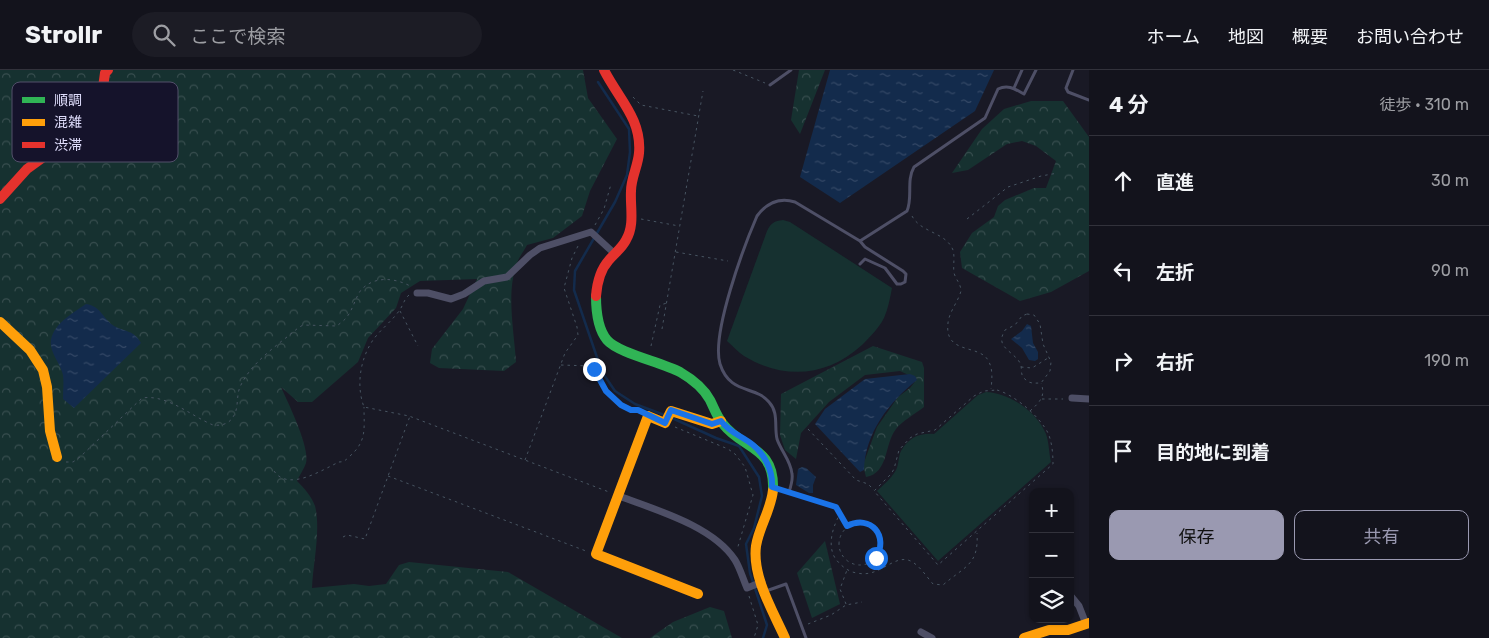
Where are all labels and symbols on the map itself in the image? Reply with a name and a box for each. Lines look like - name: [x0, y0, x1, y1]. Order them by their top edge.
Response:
- legend: [12, 82, 178, 162]
- text: 順調: [54, 92, 82, 109]
- text: 混雑: [54, 114, 82, 131]
- text: 渋滞: [54, 137, 82, 154]
- route end: [583, 358, 606, 381]
- route start: [865, 547, 888, 570]

